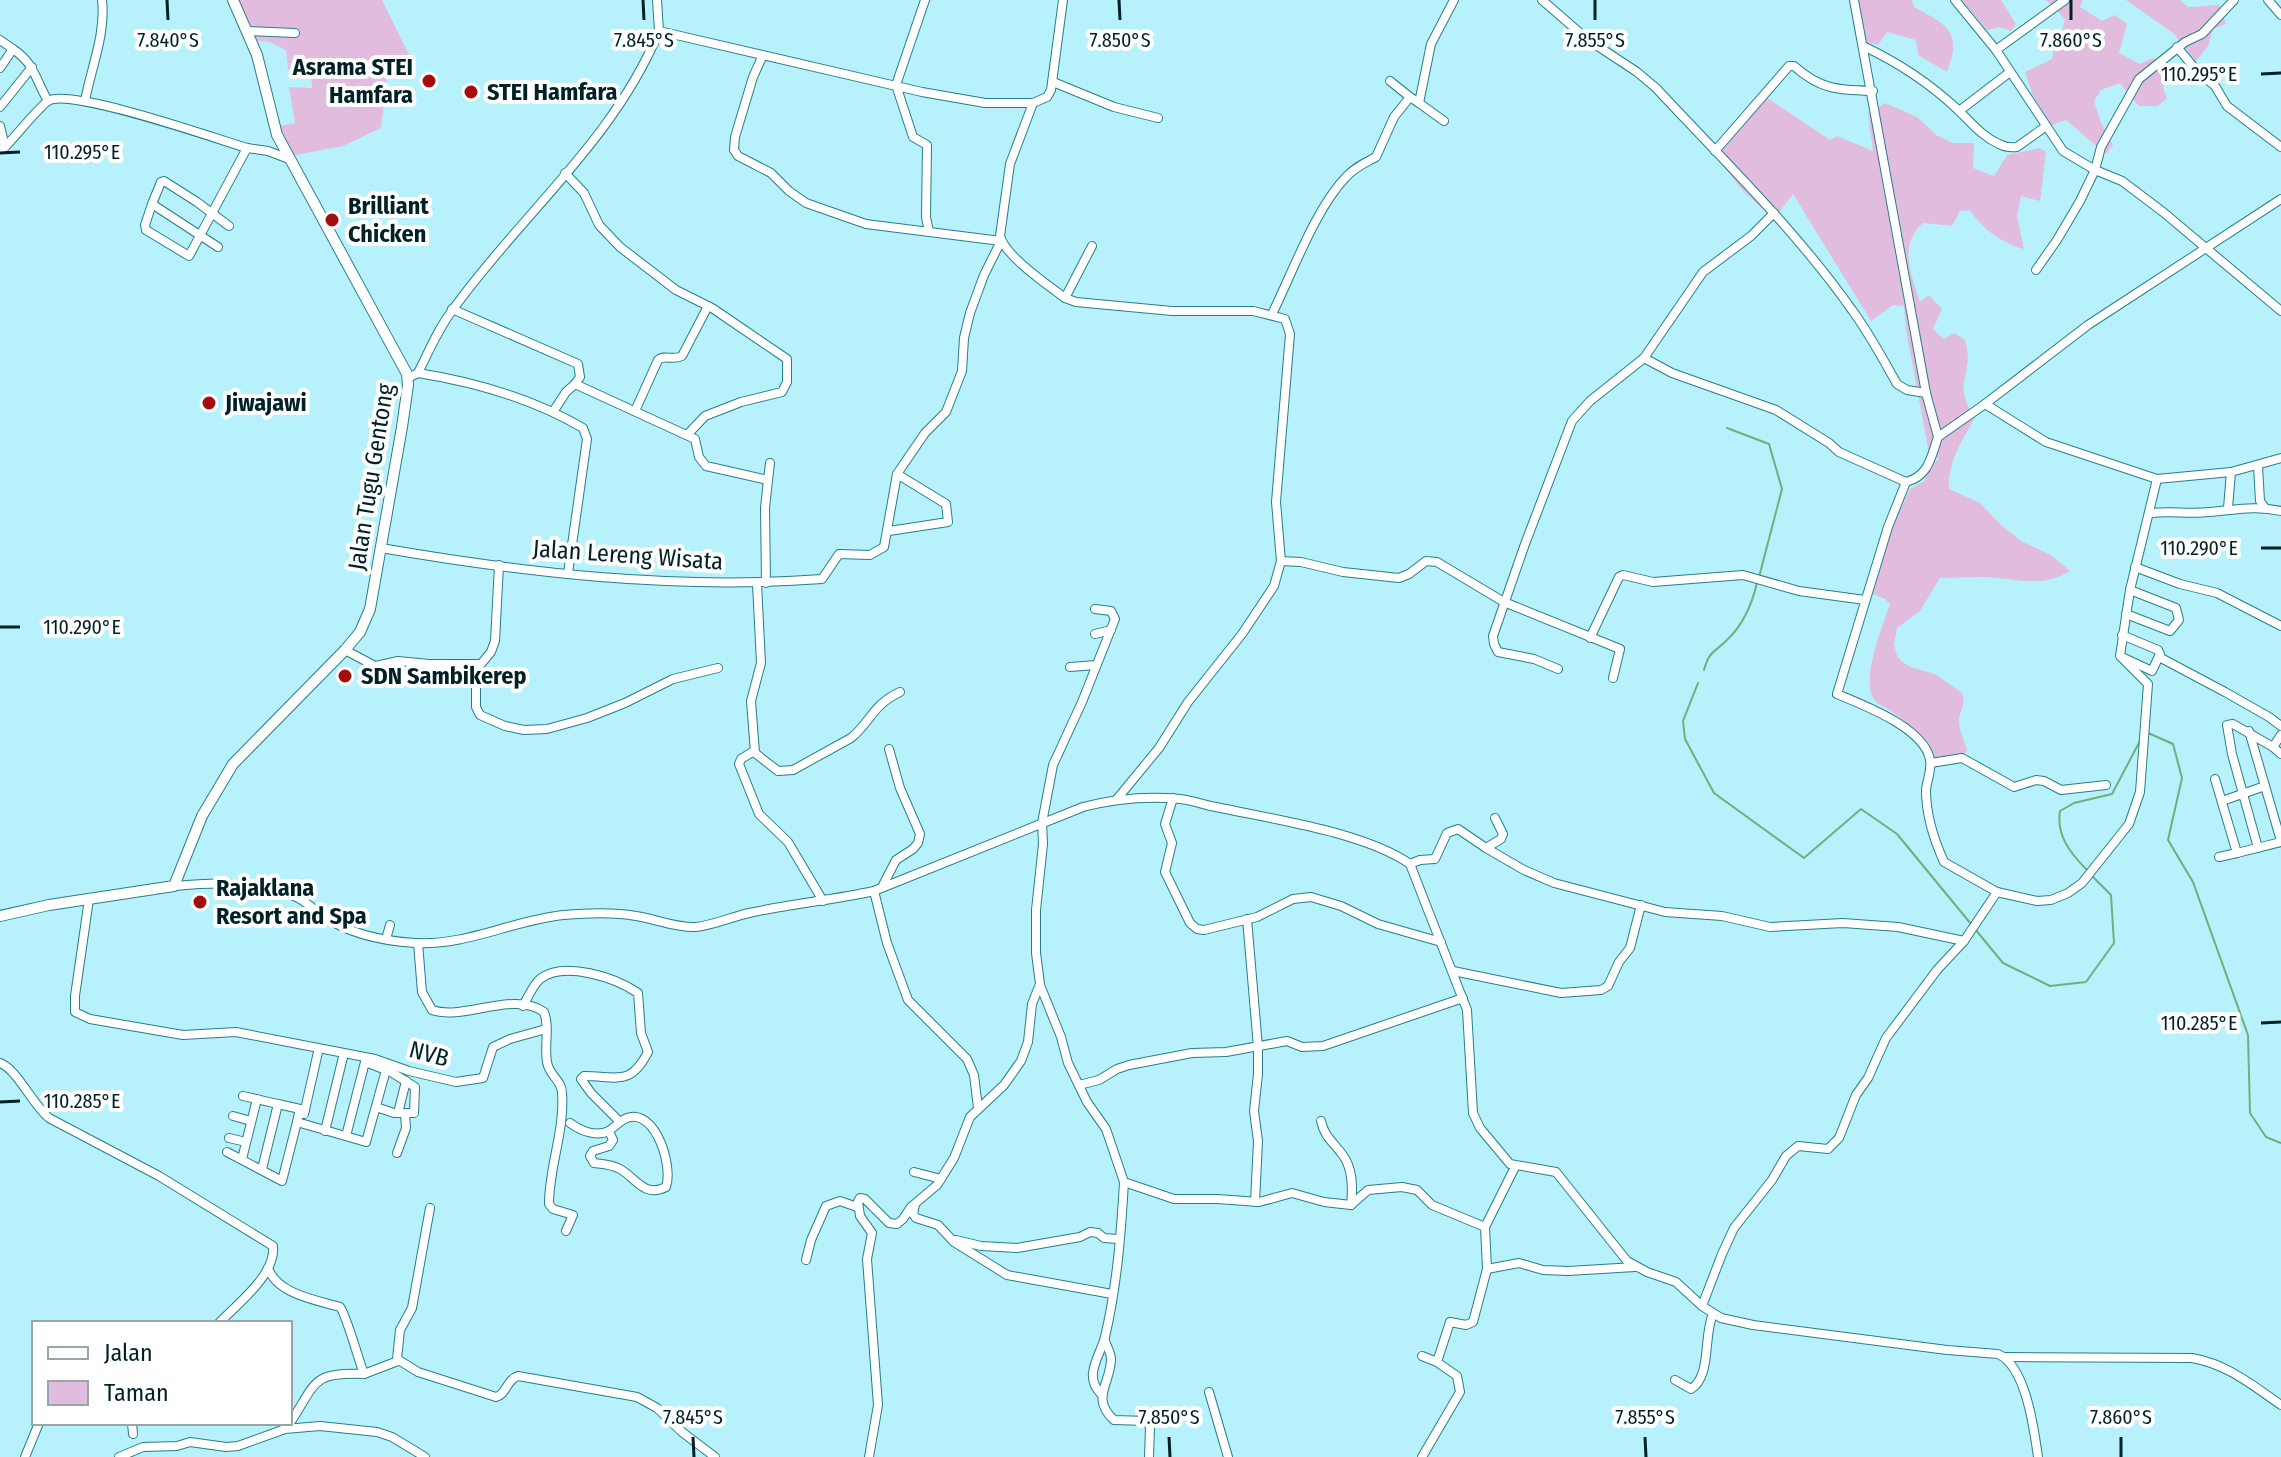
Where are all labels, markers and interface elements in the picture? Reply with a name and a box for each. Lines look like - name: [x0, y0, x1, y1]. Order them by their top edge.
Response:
- text: 7.840°S: [137, 28, 199, 52]
- text: 7.845°S: [614, 28, 674, 52]
- text: 7.850°S: [1089, 28, 1151, 52]
- text: 7.855°S: [1565, 28, 1625, 52]
- text: 7.860°S: [2040, 28, 2102, 52]
- place label: Asrama STEI Hamfara: [292, 53, 413, 109]
- text: 110.295°E: [2161, 62, 2237, 86]
- marker: Asrama STEI Hamfara: [420, 72, 438, 90]
- place label: STEI Hamfara: [487, 78, 618, 106]
- marker: STEI Hamfara: [462, 83, 480, 101]
- text: 110.295°E: [44, 140, 120, 164]
- place label: Brilliant Chicken: [348, 192, 429, 248]
- marker: Brilliant Chicken: [323, 211, 341, 229]
- street label: Jalan Tugu Gentong: [342, 381, 400, 572]
- place label: Jiwajawi: [224, 389, 307, 417]
- marker: Jiwajawi: [200, 394, 218, 412]
- street label: Jalan Lereng Wisata: [532, 534, 724, 576]
- text: 110.290°E: [2160, 536, 2238, 560]
- text: 110.290°E: [43, 615, 121, 639]
- place label: SDN Sambikerep: [361, 662, 526, 690]
- marker: SDN Sambikerep: [336, 667, 354, 685]
- place label: Rajaklana Resort and Spa: [216, 874, 367, 930]
- marker: Rajaklana Resort and Spa: [191, 893, 209, 911]
- text: 110.285°E: [2161, 1011, 2237, 1035]
- street label: NVB: [406, 1035, 452, 1073]
- text: 110.285°E: [44, 1089, 120, 1113]
- legend: [32, 1321, 292, 1425]
- text: Jalan: [104, 1339, 153, 1367]
- text: Taman: [104, 1379, 169, 1407]
- text: 7.845°S: [663, 1405, 723, 1429]
- text: 7.850°S: [1138, 1405, 1200, 1429]
- text: 7.855°S: [1615, 1405, 1675, 1429]
- text: 7.860°S: [2090, 1405, 2152, 1429]

